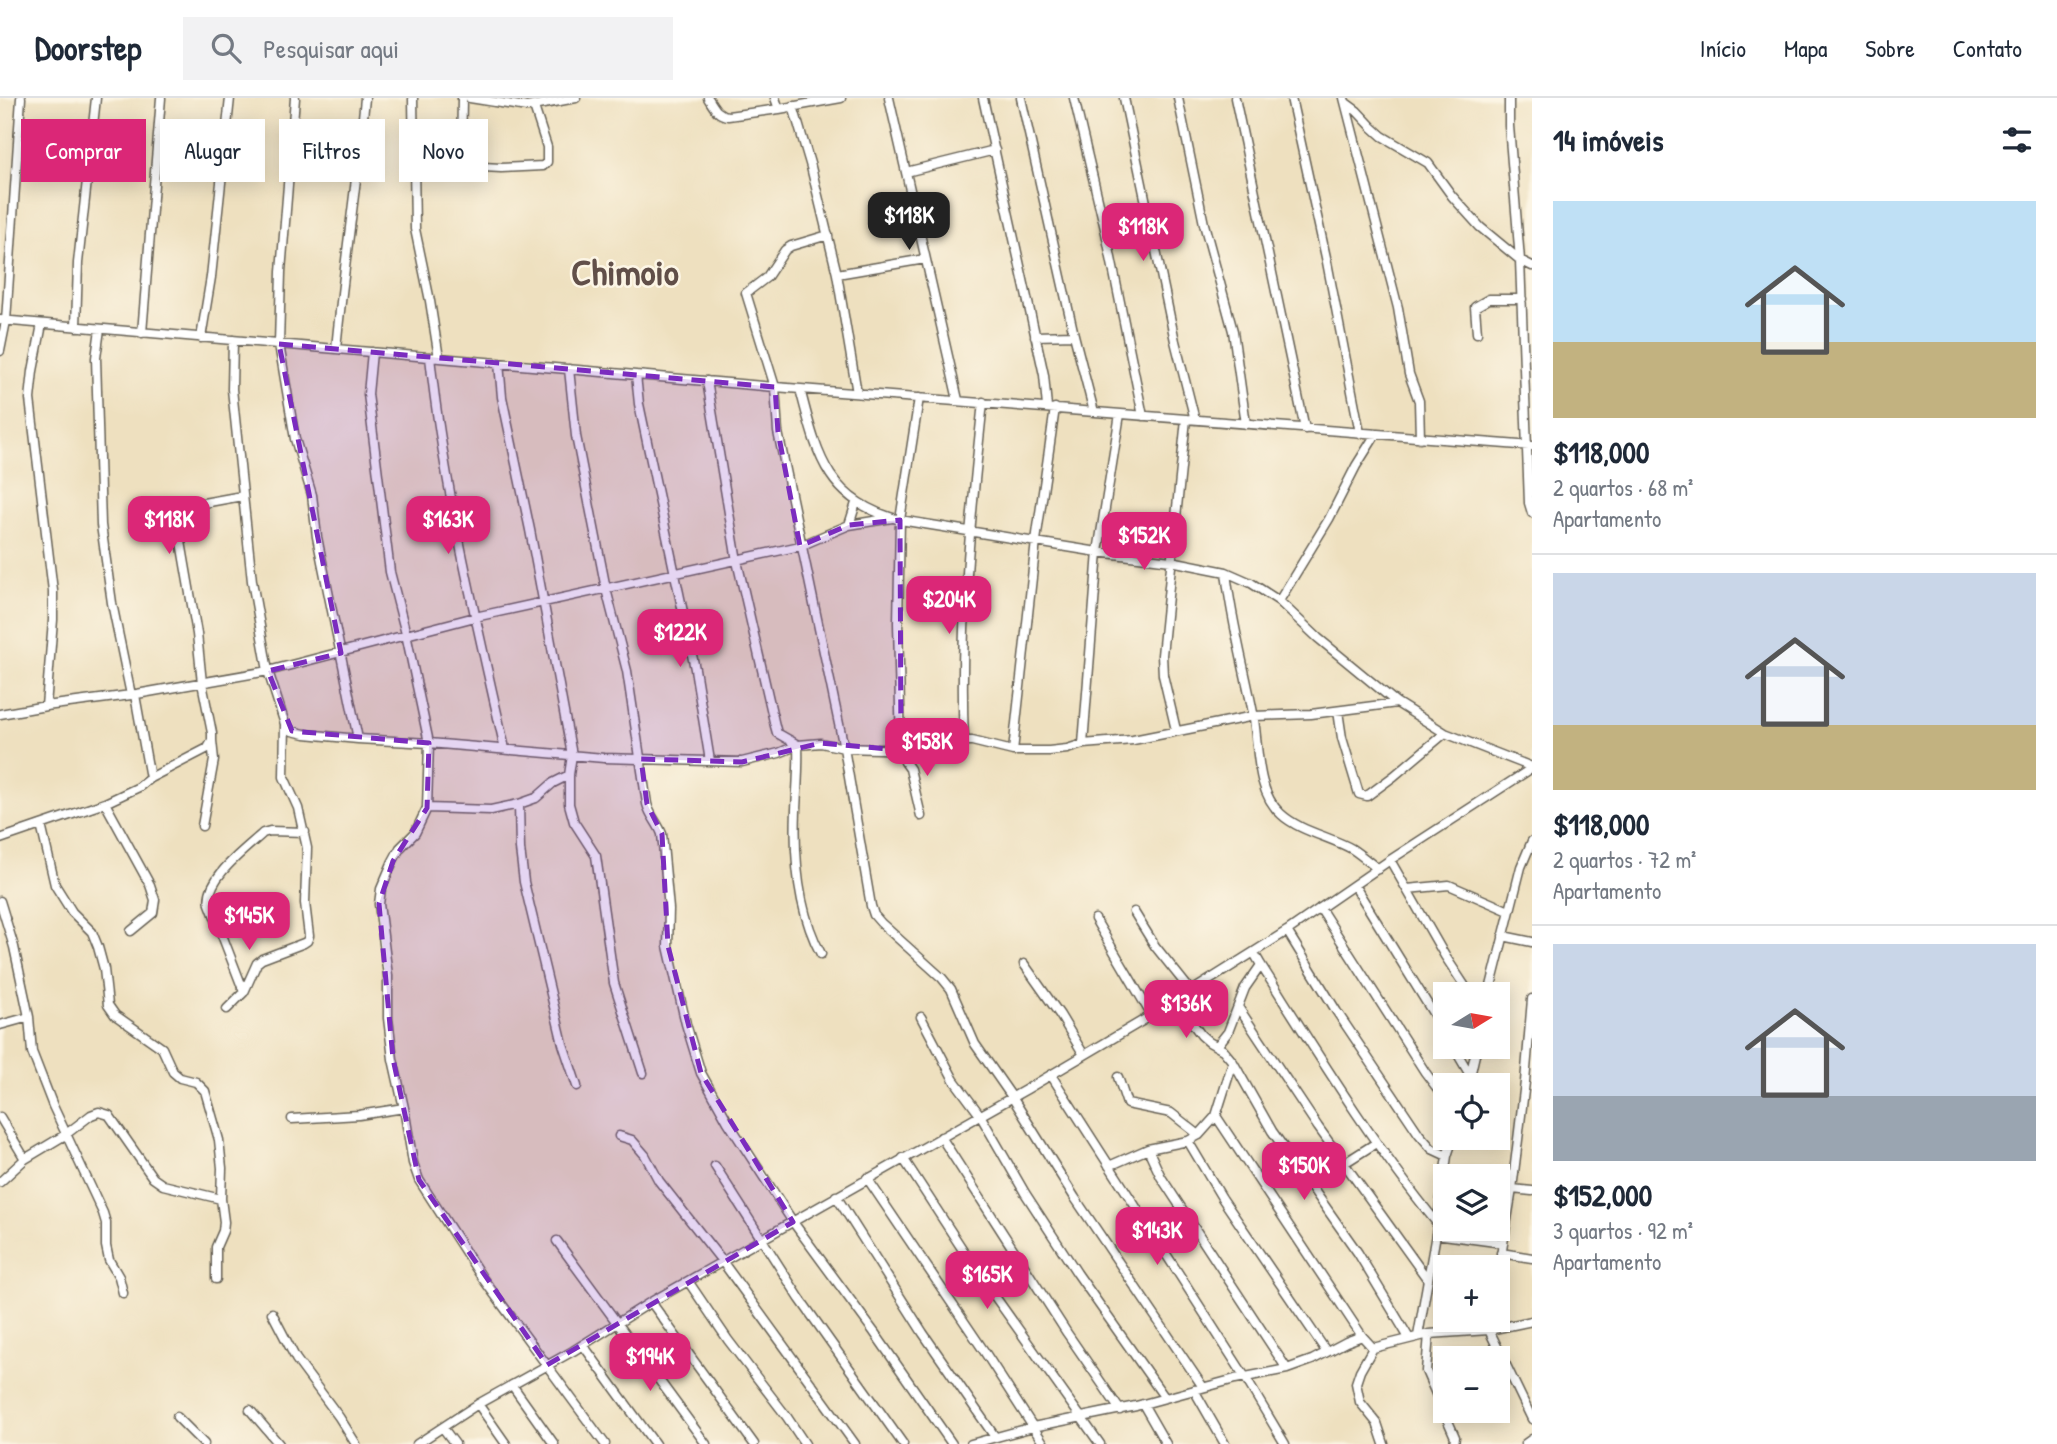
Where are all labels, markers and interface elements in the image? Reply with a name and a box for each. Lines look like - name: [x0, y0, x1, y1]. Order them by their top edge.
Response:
- search box: [183, 17, 673, 80]
- text: Doorstep: [35, 26, 141, 70]
- icon: search: [207, 29, 245, 67]
- text: Pesquisar aqui: [263, 31, 399, 66]
- text: Início: [1700, 32, 1746, 64]
- text: Mapa: [1784, 32, 1827, 64]
- text: Sobre: [1865, 32, 1915, 64]
- text: Contato: [1953, 32, 2022, 64]
- chip: Comprar: [21, 119, 146, 182]
- chip: Alugar: [160, 119, 265, 182]
- chip: Filtros: [279, 119, 385, 182]
- chip: Novo: [399, 119, 488, 182]
- text: 14 imóveis: [1553, 120, 1663, 160]
- icon: filters: [1998, 121, 2036, 159]
- pin: $118K: [860, 192, 958, 252]
- text: $118K: [884, 199, 934, 230]
- pin: $118K: [1094, 204, 1192, 263]
- text: $118K: [1118, 210, 1168, 241]
- district label: Chimoio: [571, 246, 679, 297]
- icon: home: [1732, 247, 1858, 373]
- text: $118,000: [1553, 432, 1649, 472]
- text: 2 quartos · 68 m²: [1553, 472, 1693, 503]
- pin: $118K: [120, 496, 218, 556]
- pin: $163K: [399, 496, 497, 556]
- text: $118K: [144, 503, 194, 534]
- text: $163K: [422, 503, 474, 534]
- text: Apartamento: [1553, 503, 1661, 534]
- pin: $152K: [1095, 512, 1193, 572]
- text: $152K: [1118, 519, 1170, 550]
- pin: $204K: [900, 576, 998, 636]
- text: $204K: [922, 583, 976, 614]
- pin: $122K: [631, 610, 729, 669]
- text: $122K: [653, 616, 707, 647]
- icon: home: [1732, 619, 1858, 745]
- pin: $158K: [878, 718, 976, 778]
- text: $158K: [901, 725, 953, 756]
- text: $118,000: [1553, 804, 1649, 844]
- text: 2 quartos · 72 m²: [1553, 844, 1696, 875]
- text: Apartamento: [1553, 875, 1661, 906]
- pin: $145K: [200, 892, 298, 952]
- text: $145K: [224, 899, 274, 930]
- pin: $136K: [1137, 981, 1235, 1040]
- north arrow: [1433, 982, 1510, 1059]
- map controls: [1433, 982, 1510, 1423]
- text: $136K: [1160, 987, 1212, 1018]
- icon: home: [1732, 990, 1858, 1116]
- button: locate: [1433, 1073, 1510, 1150]
- pin: $150K: [1255, 1142, 1353, 1202]
- text: $150K: [1278, 1149, 1330, 1180]
- button: layers: [1433, 1164, 1510, 1241]
- text: $152,000: [1553, 1175, 1652, 1215]
- pin: $143K: [1108, 1208, 1206, 1267]
- text: $143K: [1132, 1214, 1182, 1245]
- text: 3 quartos · 92 m²: [1553, 1215, 1693, 1246]
- text: Apartamento: [1553, 1246, 1661, 1277]
- pin: $165K: [938, 1252, 1036, 1311]
- button: +: [1433, 1255, 1510, 1332]
- text: $165K: [962, 1258, 1012, 1289]
- pin: $194K: [601, 1334, 699, 1393]
- text: $194K: [625, 1340, 675, 1371]
- button: −: [1433, 1346, 1510, 1423]

